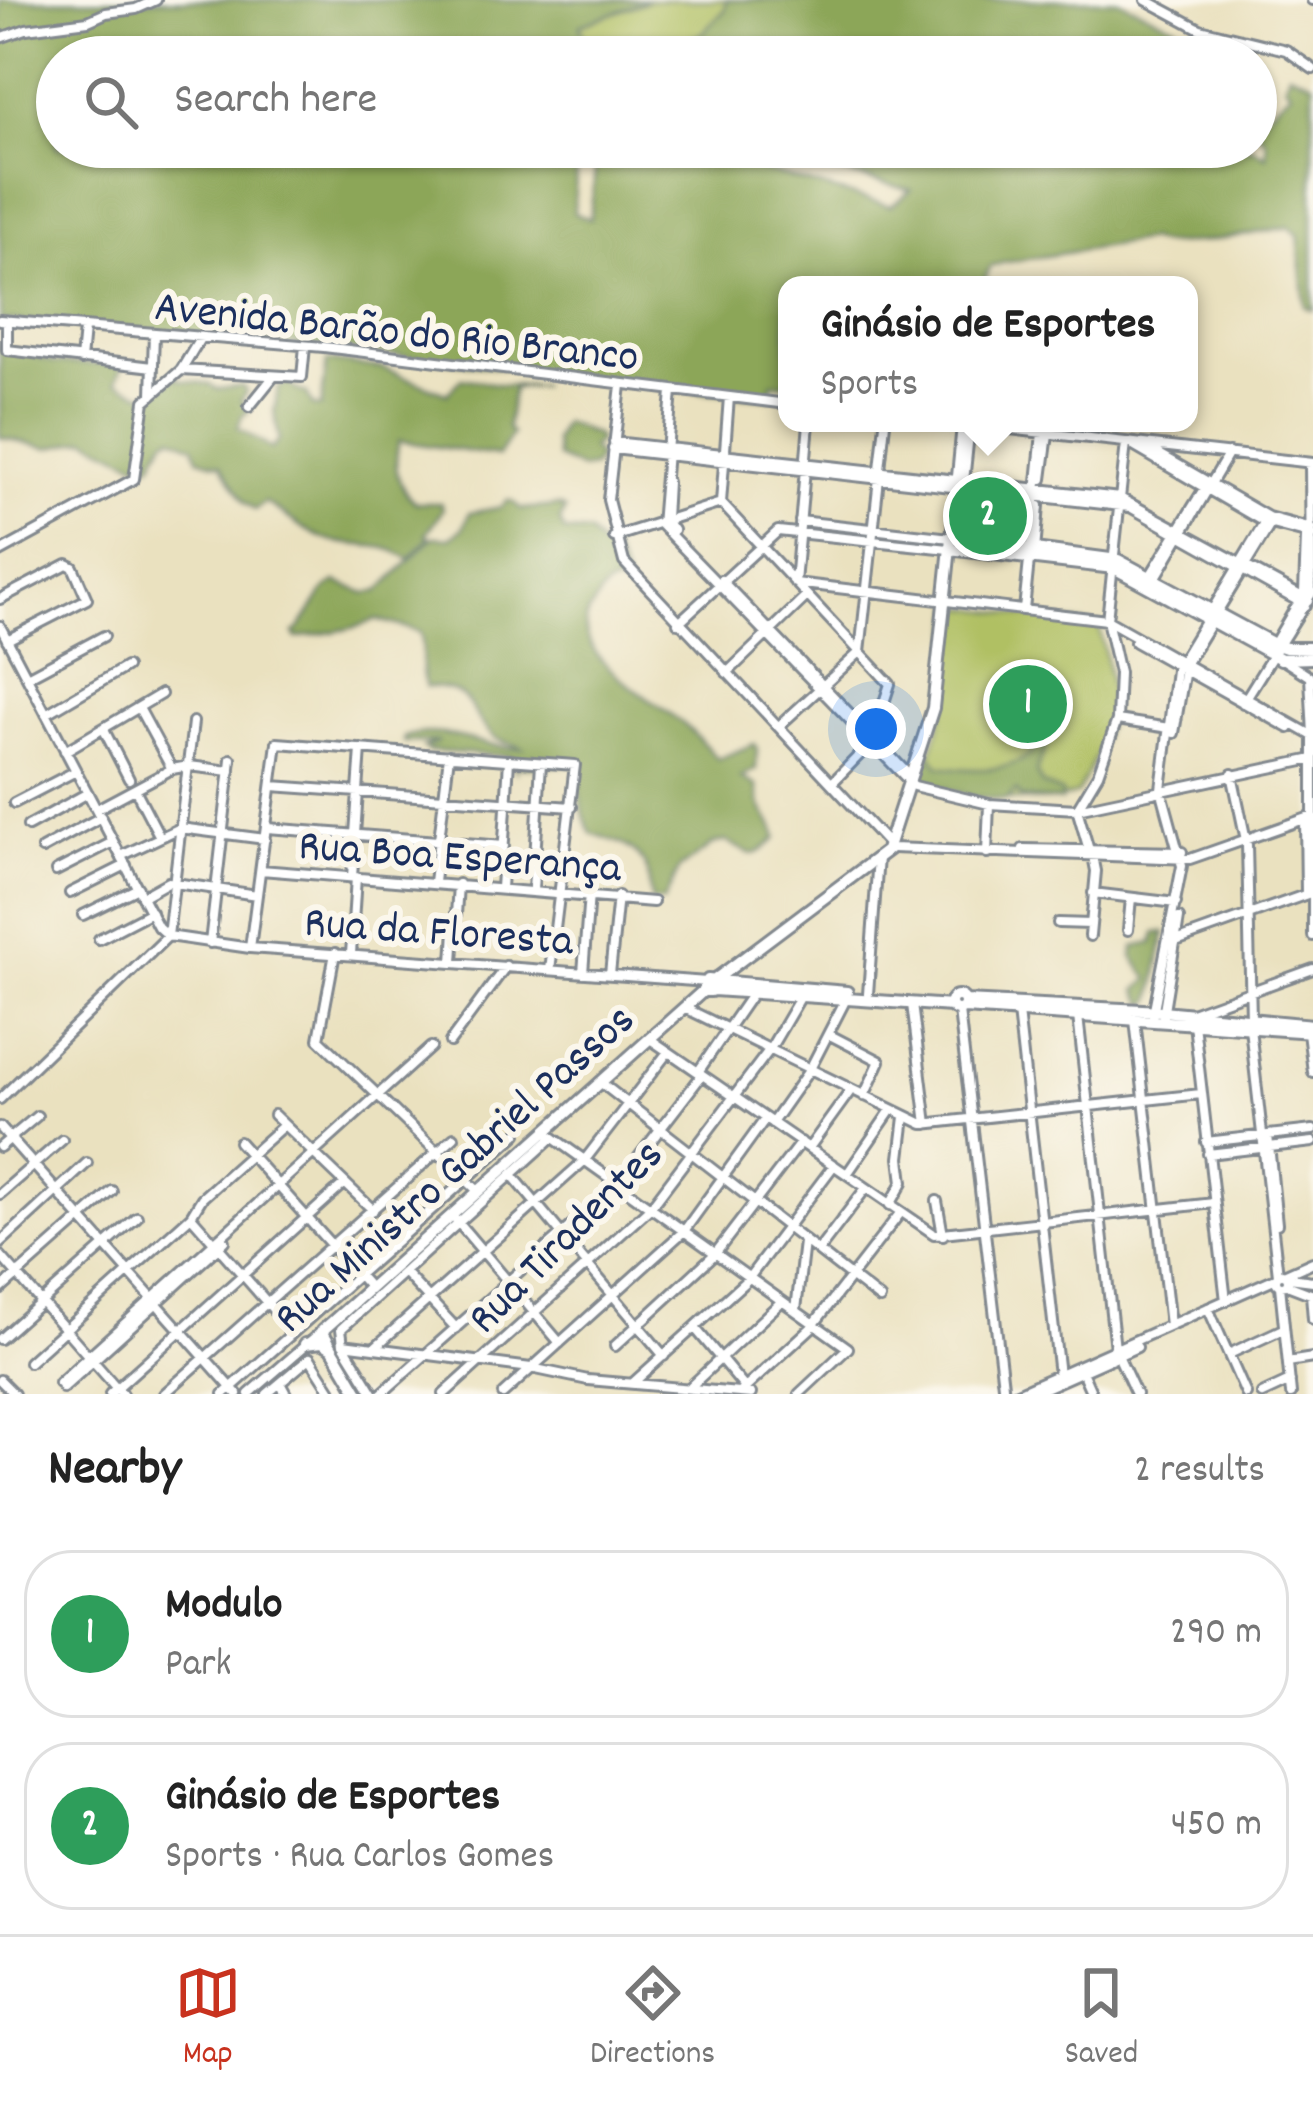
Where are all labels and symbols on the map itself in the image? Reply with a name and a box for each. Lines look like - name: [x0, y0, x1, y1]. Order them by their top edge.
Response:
- street label: Avenida Barão do Rio Branco: [151, 278, 642, 392]
- pin: 2: [949, 471, 1027, 561]
- pin: 1: [989, 659, 1067, 749]
- your location: [846, 699, 906, 759]
- street label: Rua Boa Esperança: [296, 817, 624, 903]
- street label: Rua da Floresta: [302, 894, 576, 976]
- street label: Rua Ministro Gabriel Passos: [262, 991, 651, 1351]
- street label: Rua Tiradentes: [456, 1127, 680, 1351]

